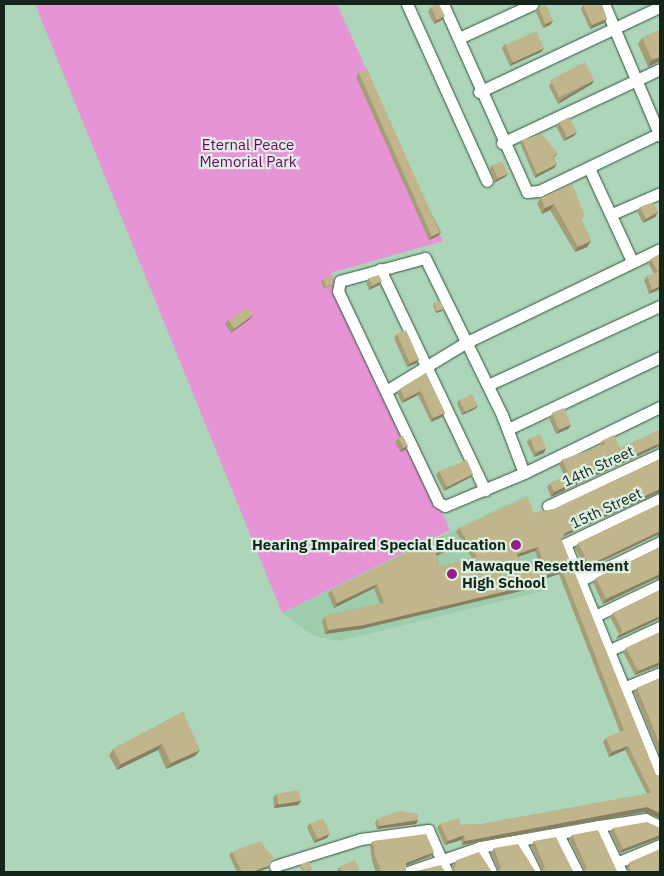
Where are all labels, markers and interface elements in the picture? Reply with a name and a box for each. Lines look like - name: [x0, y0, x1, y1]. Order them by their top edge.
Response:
- park label: Eternal Peace Memorial Park: [199, 135, 297, 170]
- street label: 14th Street: [560, 442, 636, 490]
- street label: 15th Street: [568, 484, 644, 532]
- place label: Hearing Impaired Special Education: [252, 536, 506, 554]
- marker: Hearing Impaired Special Education: [510, 539, 522, 551]
- place label: Mawaque Resettlement High School: [462, 556, 629, 591]
- marker: Mawaque Resettlement High School: [446, 568, 458, 580]

